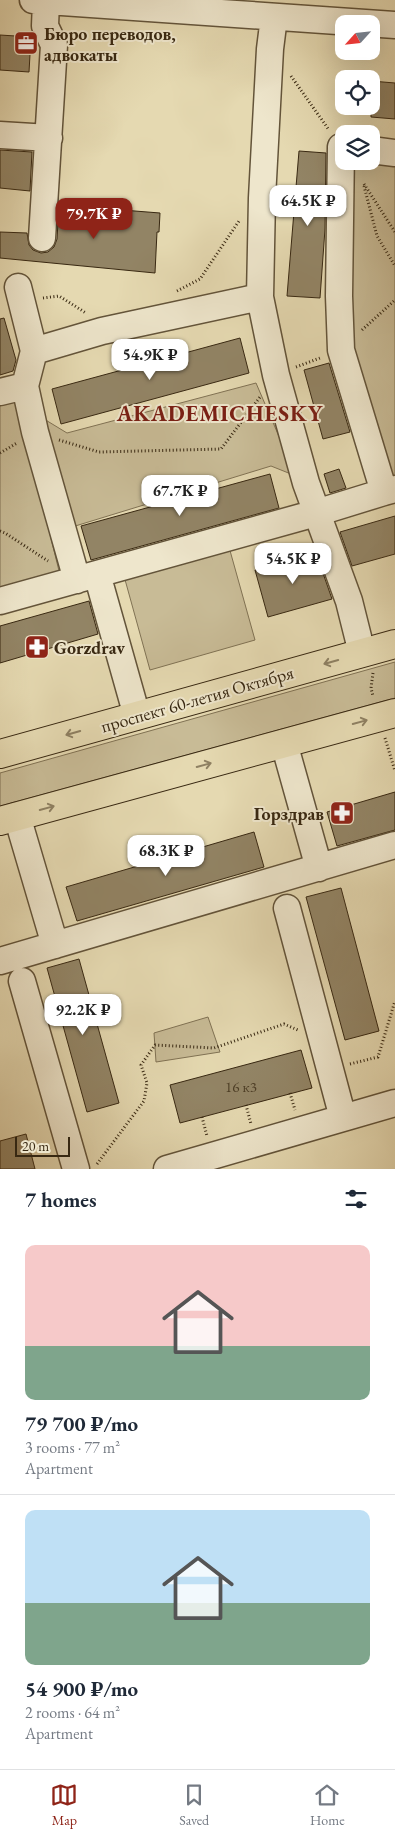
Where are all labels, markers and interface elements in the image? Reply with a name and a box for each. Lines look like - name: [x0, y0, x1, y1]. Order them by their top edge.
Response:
- north arrow: [335, 15, 380, 60]
- map controls: [335, 15, 380, 170]
- place label: Бюро переводов, адвокаты: [44, 22, 176, 66]
- office icon: Бюро переводов, адвокаты: [13, 30, 39, 56]
- button: locate: [335, 70, 380, 115]
- button: layers: [335, 125, 380, 170]
- pin: 64.5K ₽: [262, 184, 354, 227]
- text: 64.5K ₽: [280, 190, 336, 211]
- pin: 79.7K ₽: [48, 198, 140, 240]
- text: 79.7K ₽: [66, 203, 122, 224]
- pin: 54.9K ₽: [104, 338, 196, 381]
- text: 54.9K ₽: [122, 344, 178, 365]
- district label: AKADEMICHESKY: [116, 399, 324, 428]
- pin: 67.7K ₽: [134, 474, 226, 517]
- text: 67.7K ₽: [152, 480, 208, 501]
- pin: 54.5K ₽: [247, 542, 339, 585]
- text: 54.5K ₽: [265, 548, 321, 569]
- pharmacy icon: Gorzdrav: [24, 634, 50, 660]
- place label: Gorzdrav: [54, 636, 125, 659]
- one-way arrow: [324, 657, 340, 667]
- street label: проспект 60-летия Октября: [98, 660, 296, 738]
- one-way arrow: [352, 717, 368, 726]
- one-way arrow: [66, 729, 82, 739]
- one-way arrow: [195, 760, 211, 769]
- pharmacy icon: Горздрав: [329, 800, 355, 826]
- place label: Горздрав: [254, 802, 324, 825]
- one-way arrow: [39, 803, 55, 813]
- pin: 68.3K ₽: [120, 834, 212, 877]
- text: 68.3K ₽: [138, 840, 194, 861]
- pin: 92.2K ₽: [37, 994, 129, 1036]
- text: 92.2K ₽: [55, 999, 111, 1020]
- house number: 16 к3: [225, 1077, 257, 1096]
- scale bar: [15, 1134, 70, 1157]
- text: 20 m: [22, 1137, 49, 1155]
- icon: filters: [342, 1185, 370, 1213]
- text: 7 homes: [25, 1186, 97, 1213]
- icon: home: [153, 1277, 243, 1367]
- text: 79 700 ₽/mo: [25, 1410, 138, 1437]
- text: 3 rooms · 77 m²: [25, 1437, 120, 1458]
- text: Apartment: [25, 1458, 93, 1479]
- icon: home: [153, 1543, 243, 1633]
- text: 54 900 ₽/mo: [25, 1675, 138, 1702]
- text: 2 rooms · 64 m²: [25, 1702, 120, 1723]
- text: Apartment: [25, 1723, 93, 1744]
- tab: Map: [50, 1781, 78, 1829]
- tab: Saved: [179, 1781, 209, 1829]
- tab: Home: [310, 1781, 345, 1829]

